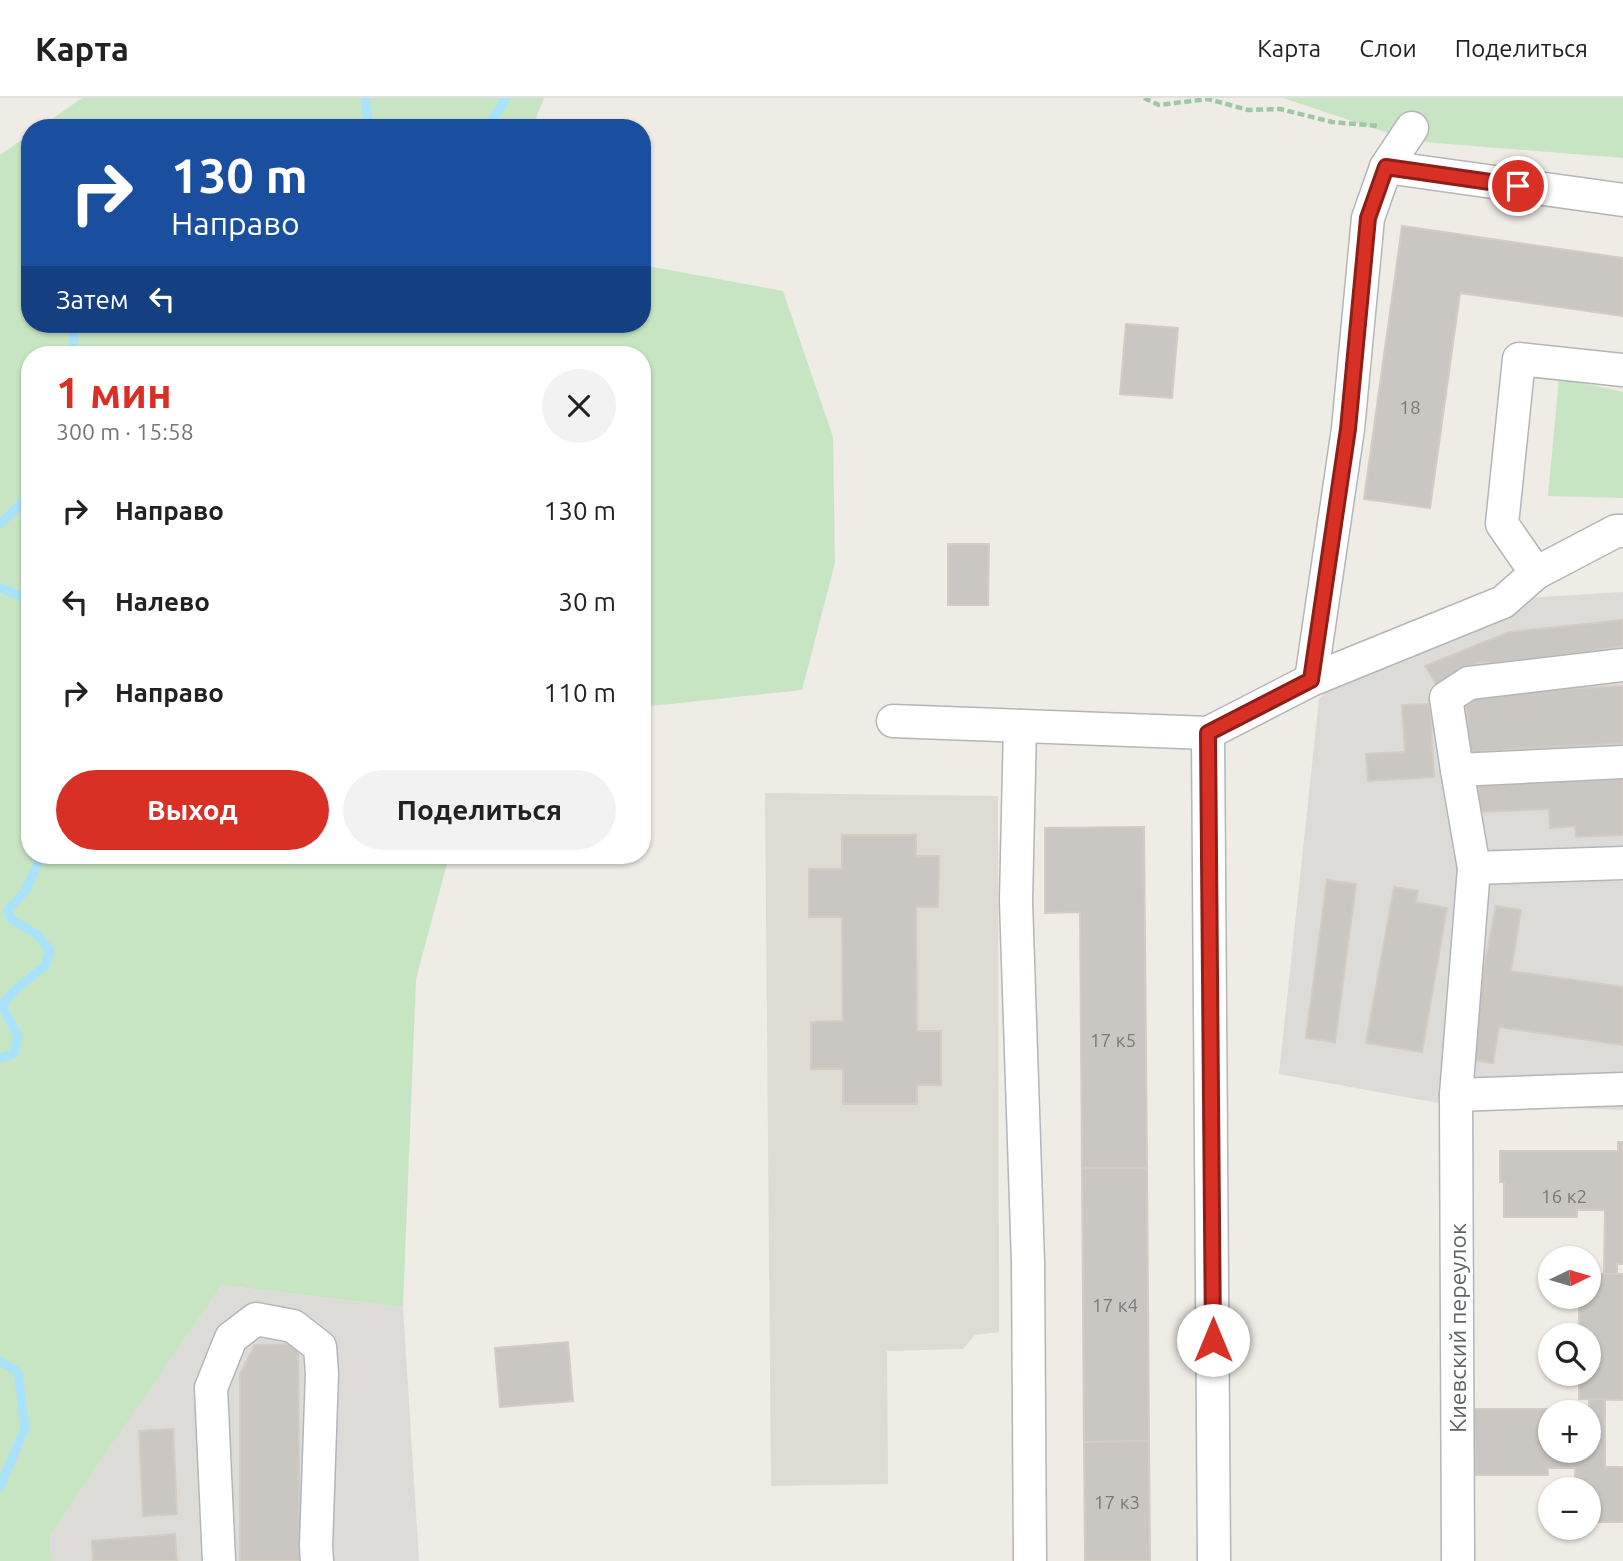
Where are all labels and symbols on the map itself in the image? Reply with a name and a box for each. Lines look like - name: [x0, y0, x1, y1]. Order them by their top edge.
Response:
- pin: [1488, 156, 1548, 216]
- house number: 18: [1399, 396, 1421, 418]
- house number: 17 к5: [1090, 1029, 1136, 1051]
- house number: 16 к2: [1541, 1185, 1587, 1207]
- street label: Киевский переулок: [1445, 1223, 1470, 1433]
- north arrow: [1538, 1246, 1601, 1309]
- house number: 17 к4: [1092, 1294, 1138, 1316]
- position arrow: [1176, 1303, 1250, 1377]
- house number: 17 к3: [1094, 1491, 1140, 1513]

